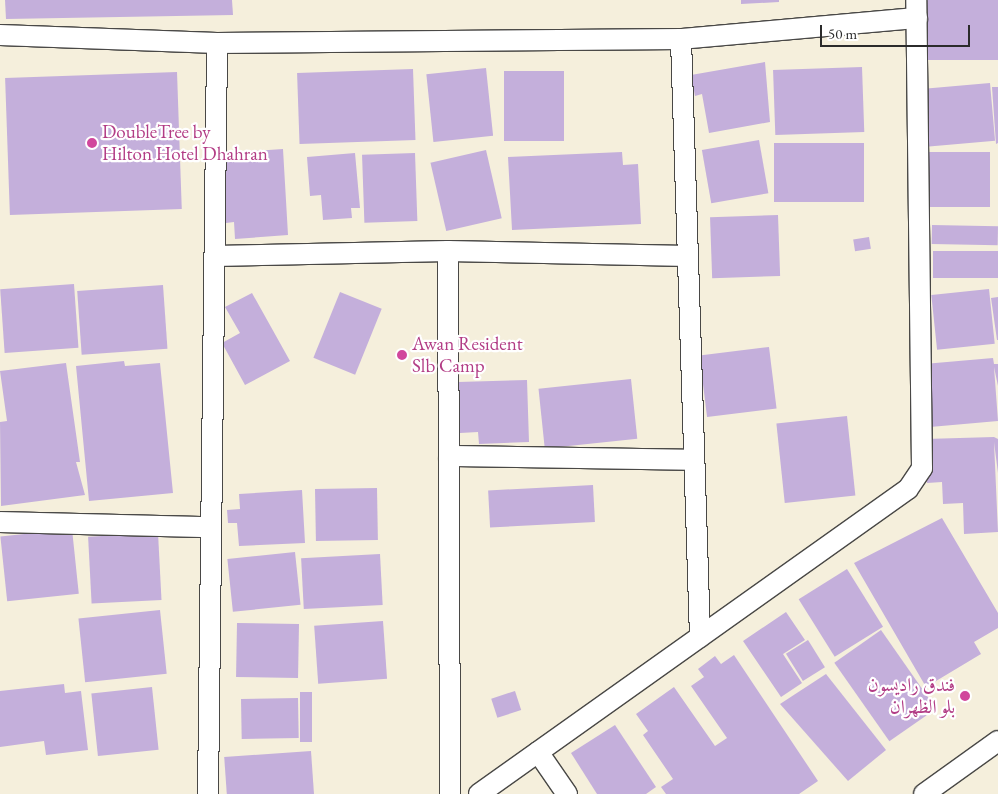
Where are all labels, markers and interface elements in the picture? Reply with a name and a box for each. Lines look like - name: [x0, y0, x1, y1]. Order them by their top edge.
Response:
- scale bar: [823, 15, 973, 47]
- text: 50 m: [828, 24, 857, 43]
- place label: DoubleTree by Hilton Hotel Dhahran: [102, 121, 268, 165]
- marker: DoubleTree by Hilton Hotel Dhahran: [86, 137, 98, 149]
- place label: Awan Resident Slb Camp: [412, 333, 523, 377]
- marker: Awan Resident Slb Camp: [396, 349, 408, 361]
- place label: فندق راديسون بلو الظهران: [868, 674, 955, 718]
- marker: فندق راديسون بلو الظهران: [959, 690, 971, 702]

